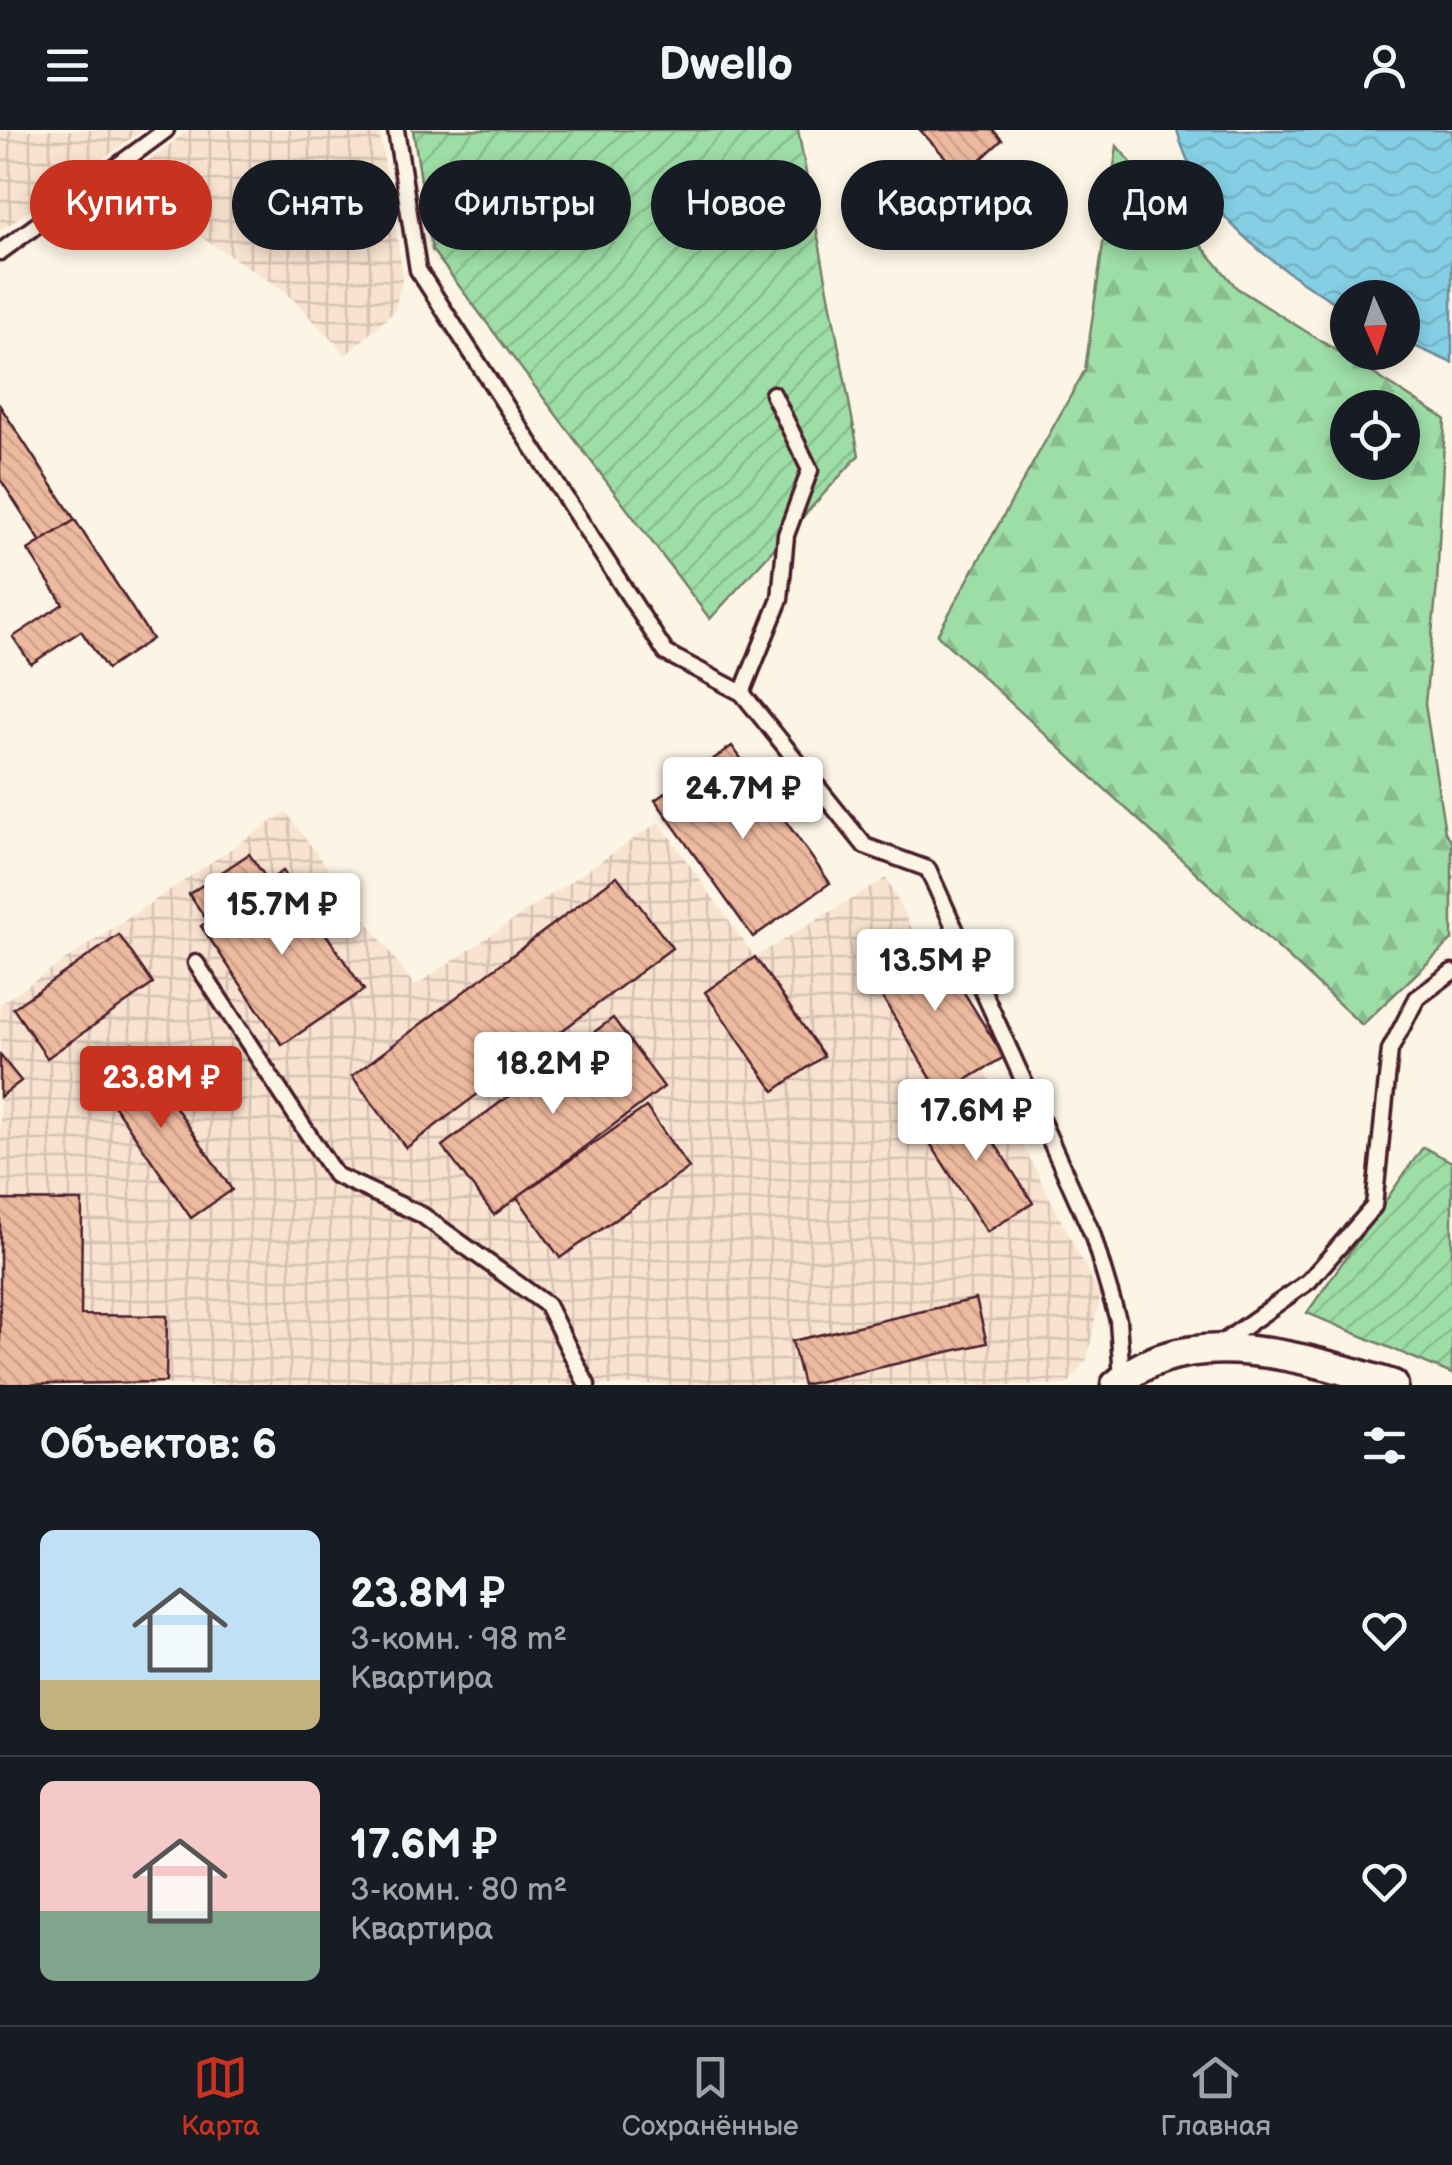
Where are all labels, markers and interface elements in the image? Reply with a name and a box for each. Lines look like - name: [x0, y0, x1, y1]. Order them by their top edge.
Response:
- icon: menu: [40, 38, 95, 93]
- text: Dwello: [659, 38, 793, 93]
- icon: person: [1357, 38, 1412, 93]
- chip: Купить: [30, 160, 212, 250]
- chip: Снять: [232, 160, 399, 250]
- chip: Фильтры: [419, 160, 631, 250]
- chip: Новое: [651, 160, 821, 250]
- chip: Квартира: [841, 160, 1068, 250]
- chip: Дом: [1088, 160, 1224, 250]
- north arrow: [1330, 280, 1420, 370]
- map controls: [1330, 280, 1420, 480]
- button: locate: [1330, 390, 1420, 480]
- pin: 24.7M ₽: [651, 757, 835, 842]
- text: 24.7M ₽: [685, 770, 801, 809]
- pin: 15.7M ₽: [190, 873, 374, 958]
- text: 15.7M ₽: [226, 886, 338, 925]
- pin: 13.5M ₽: [843, 929, 1027, 1014]
- text: 13.5M ₽: [879, 942, 991, 981]
- pin: 18.2M ₽: [461, 1032, 645, 1117]
- text: 18.2M ₽: [496, 1045, 610, 1084]
- pin: 23.8M ₽: [69, 1046, 253, 1131]
- text: 23.8M ₽: [102, 1059, 220, 1098]
- pin: 17.6M ₽: [884, 1079, 1068, 1164]
- text: 17.6M ₽: [920, 1092, 1032, 1131]
- icon: filters: [1357, 1418, 1412, 1473]
- text: Объектов: 6: [40, 1420, 277, 1471]
- text: 23.8M ₽: [350, 1569, 505, 1620]
- icon: home: [120, 1570, 240, 1690]
- icon: heart: [1357, 1603, 1412, 1658]
- text: 3-комн. · 98 m²: [350, 1620, 567, 1659]
- text: Квартира: [350, 1659, 493, 1698]
- text: 17.6M ₽: [350, 1820, 498, 1871]
- icon: home: [120, 1821, 240, 1941]
- icon: heart: [1357, 1854, 1412, 1909]
- text: 3-комн. · 80 m²: [350, 1871, 567, 1910]
- text: Квартира: [350, 1910, 493, 1949]
- tab: Карта: [181, 2050, 260, 2143]
- tab: Сохранённые: [622, 2050, 799, 2143]
- tab: Главная: [1161, 2050, 1271, 2143]

